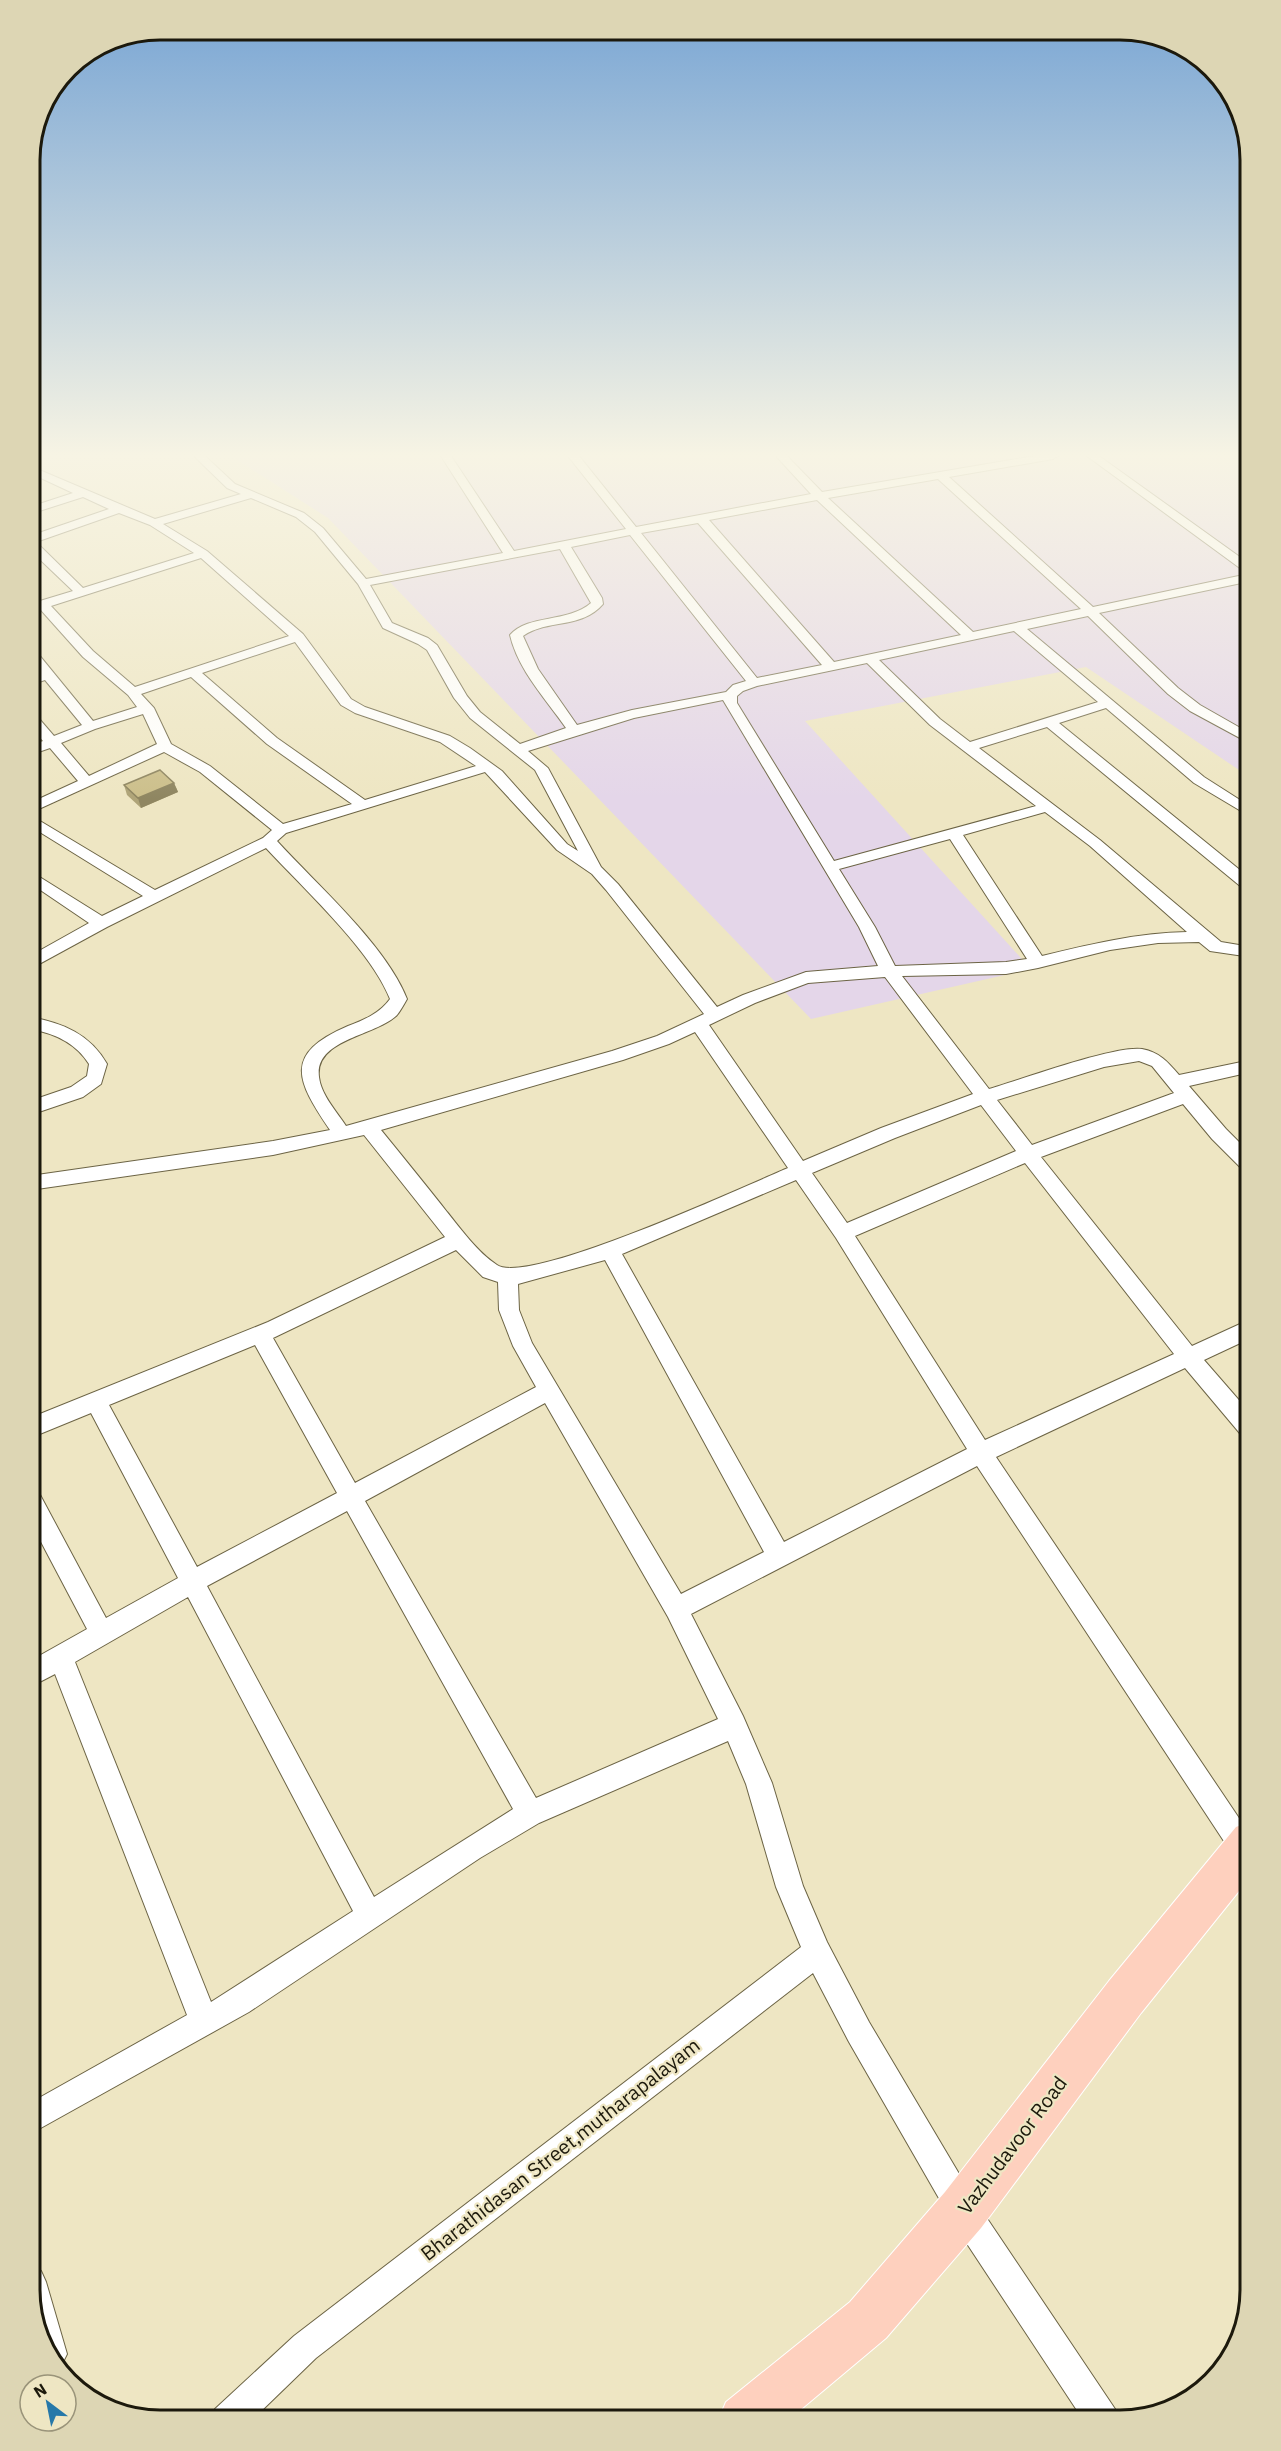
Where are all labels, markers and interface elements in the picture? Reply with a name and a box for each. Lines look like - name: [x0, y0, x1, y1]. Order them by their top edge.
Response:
- street label: Bharathidasan Street,mutharapalayam: [415, 2031, 705, 2267]
- street label: Vazhudavoor Road: [951, 2070, 1073, 2220]
- north arrow: [18, 2373, 78, 2433]
- text: N: [30, 2379, 50, 2402]

